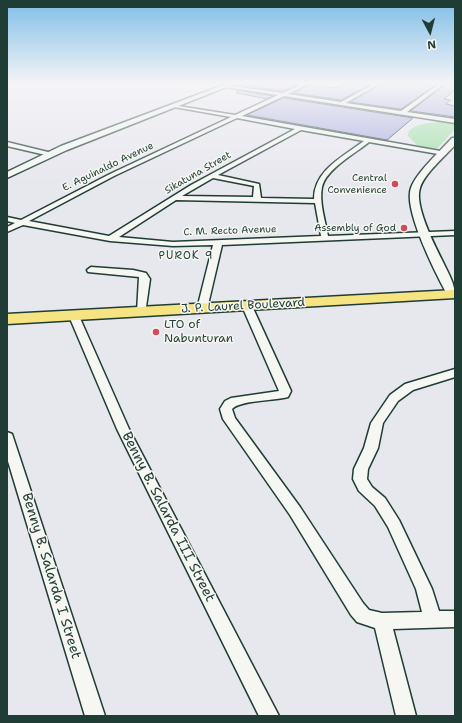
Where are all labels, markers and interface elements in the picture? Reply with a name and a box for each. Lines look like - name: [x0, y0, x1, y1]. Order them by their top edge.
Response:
- north arrow: [410, 12, 450, 52]
- text: N: [426, 36, 437, 52]
- street label: E. Aguinaldo Avenue: [61, 140, 155, 194]
- street label: Sikatuna Street: [163, 149, 233, 197]
- place label: Central Convenience: [327, 172, 387, 196]
- marker: Central Convenience: [390, 179, 400, 189]
- place label: Assembly of God: [314, 222, 396, 234]
- street label: C. M. Recto Avenue: [183, 223, 277, 239]
- marker: Assembly of God: [399, 223, 409, 233]
- district label: PUROK 9: [159, 249, 213, 263]
- street label: J. P. Laurel Boulevard: [181, 296, 305, 316]
- place label: LTO of Nabunturan: [164, 318, 233, 346]
- marker: LTO of Nabunturan: [151, 327, 161, 337]
- street label: Benny B. Salarda III Street: [118, 429, 218, 605]
- street label: Benny B. Salarda I Street: [18, 491, 84, 661]

